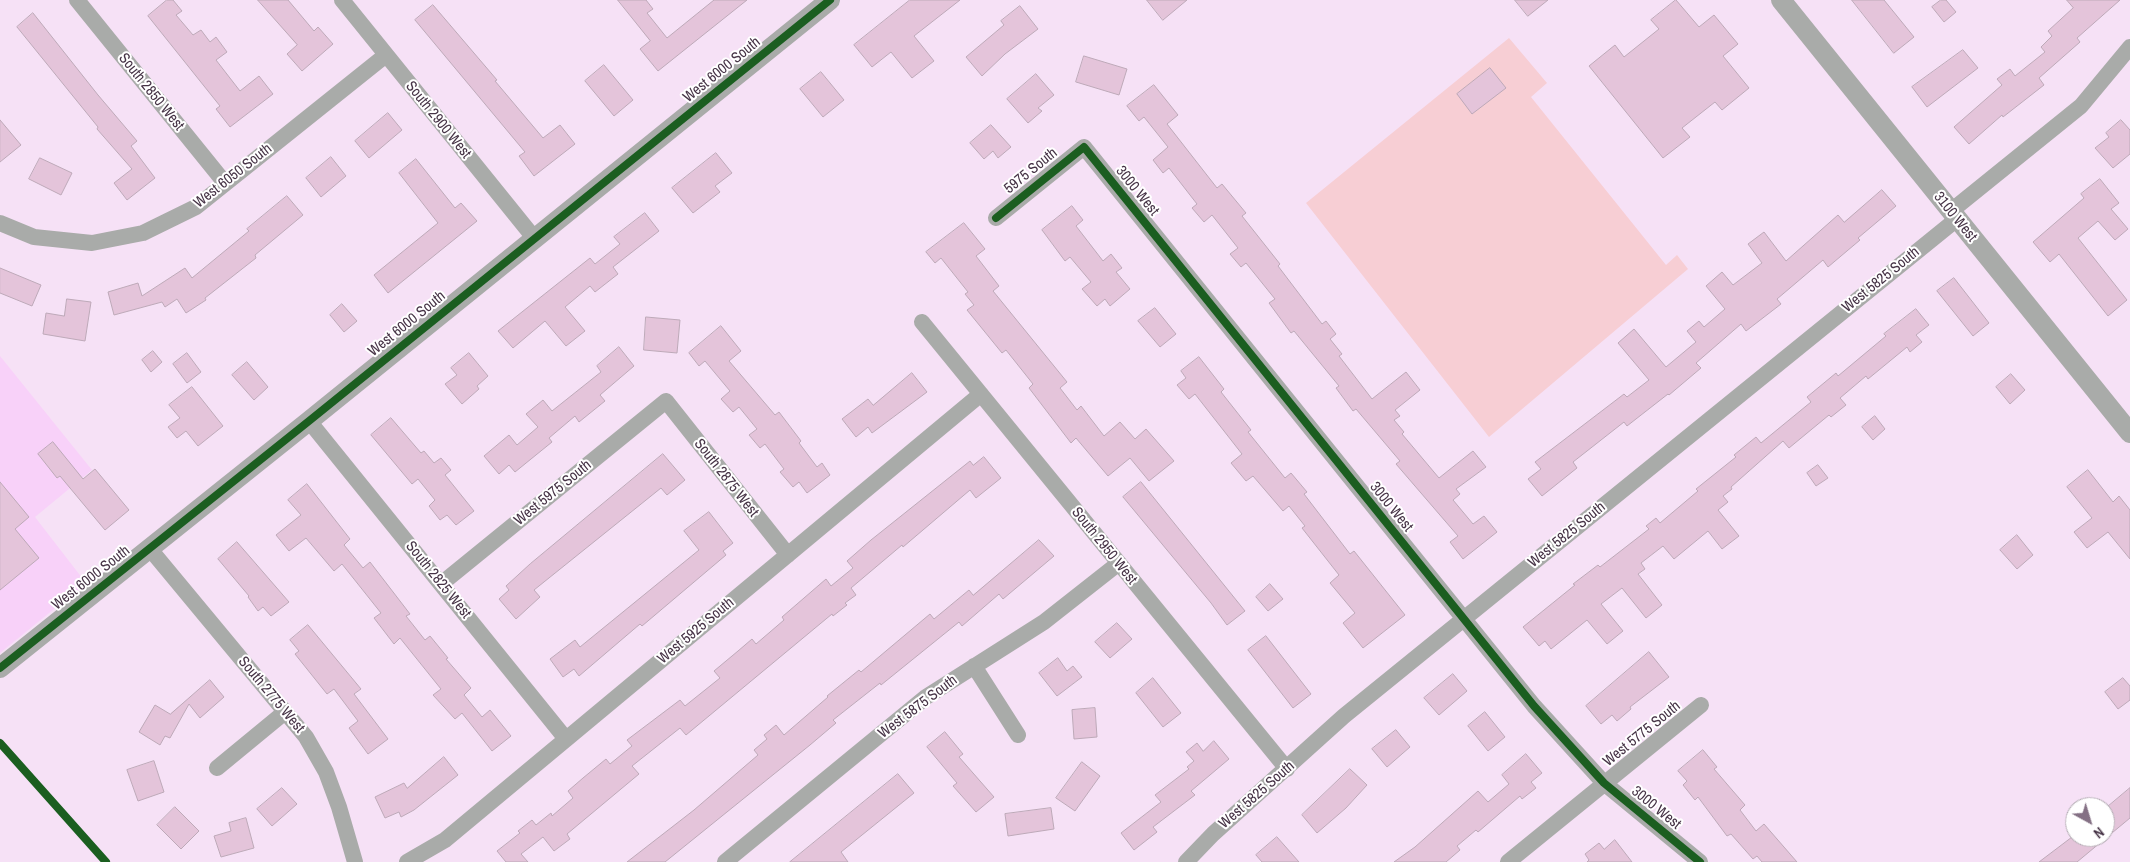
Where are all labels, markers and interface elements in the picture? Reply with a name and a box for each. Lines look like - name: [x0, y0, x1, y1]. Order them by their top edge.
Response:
- street label: West 6000 South: [680, 33, 764, 107]
- street label: South 2850 West: [114, 50, 188, 134]
- street label: South 2900 West: [401, 78, 475, 162]
- street label: West 6050 South: [190, 140, 276, 212]
- street label: 5975 South: [1001, 144, 1061, 198]
- street label: 3000 West: [1112, 163, 1162, 219]
- street label: 3100 West: [1930, 189, 1980, 245]
- street label: West 5825 South: [1839, 243, 1923, 317]
- street label: West 6000 South: [365, 287, 449, 361]
- street label: South 2875 West: [690, 435, 762, 521]
- street label: West 5975 South: [511, 456, 595, 530]
- street label: 3000 West: [1366, 479, 1416, 535]
- street label: West 5825 South: [1525, 498, 1609, 572]
- street label: South 2950 West: [1067, 504, 1141, 588]
- street label: South 2825 West: [401, 538, 475, 622]
- street label: West 6000 South: [48, 542, 134, 614]
- street label: West 5925 South: [654, 594, 738, 668]
- street label: South 2775 West: [234, 653, 308, 737]
- street label: West 5875 South: [875, 671, 961, 743]
- street label: West 5775 South: [1600, 697, 1684, 771]
- street label: West 5825 South: [1216, 757, 1298, 833]
- street label: 3000 West: [1628, 783, 1684, 833]
- north arrow: [2065, 797, 2115, 847]
- text: N: [2090, 823, 2108, 842]

